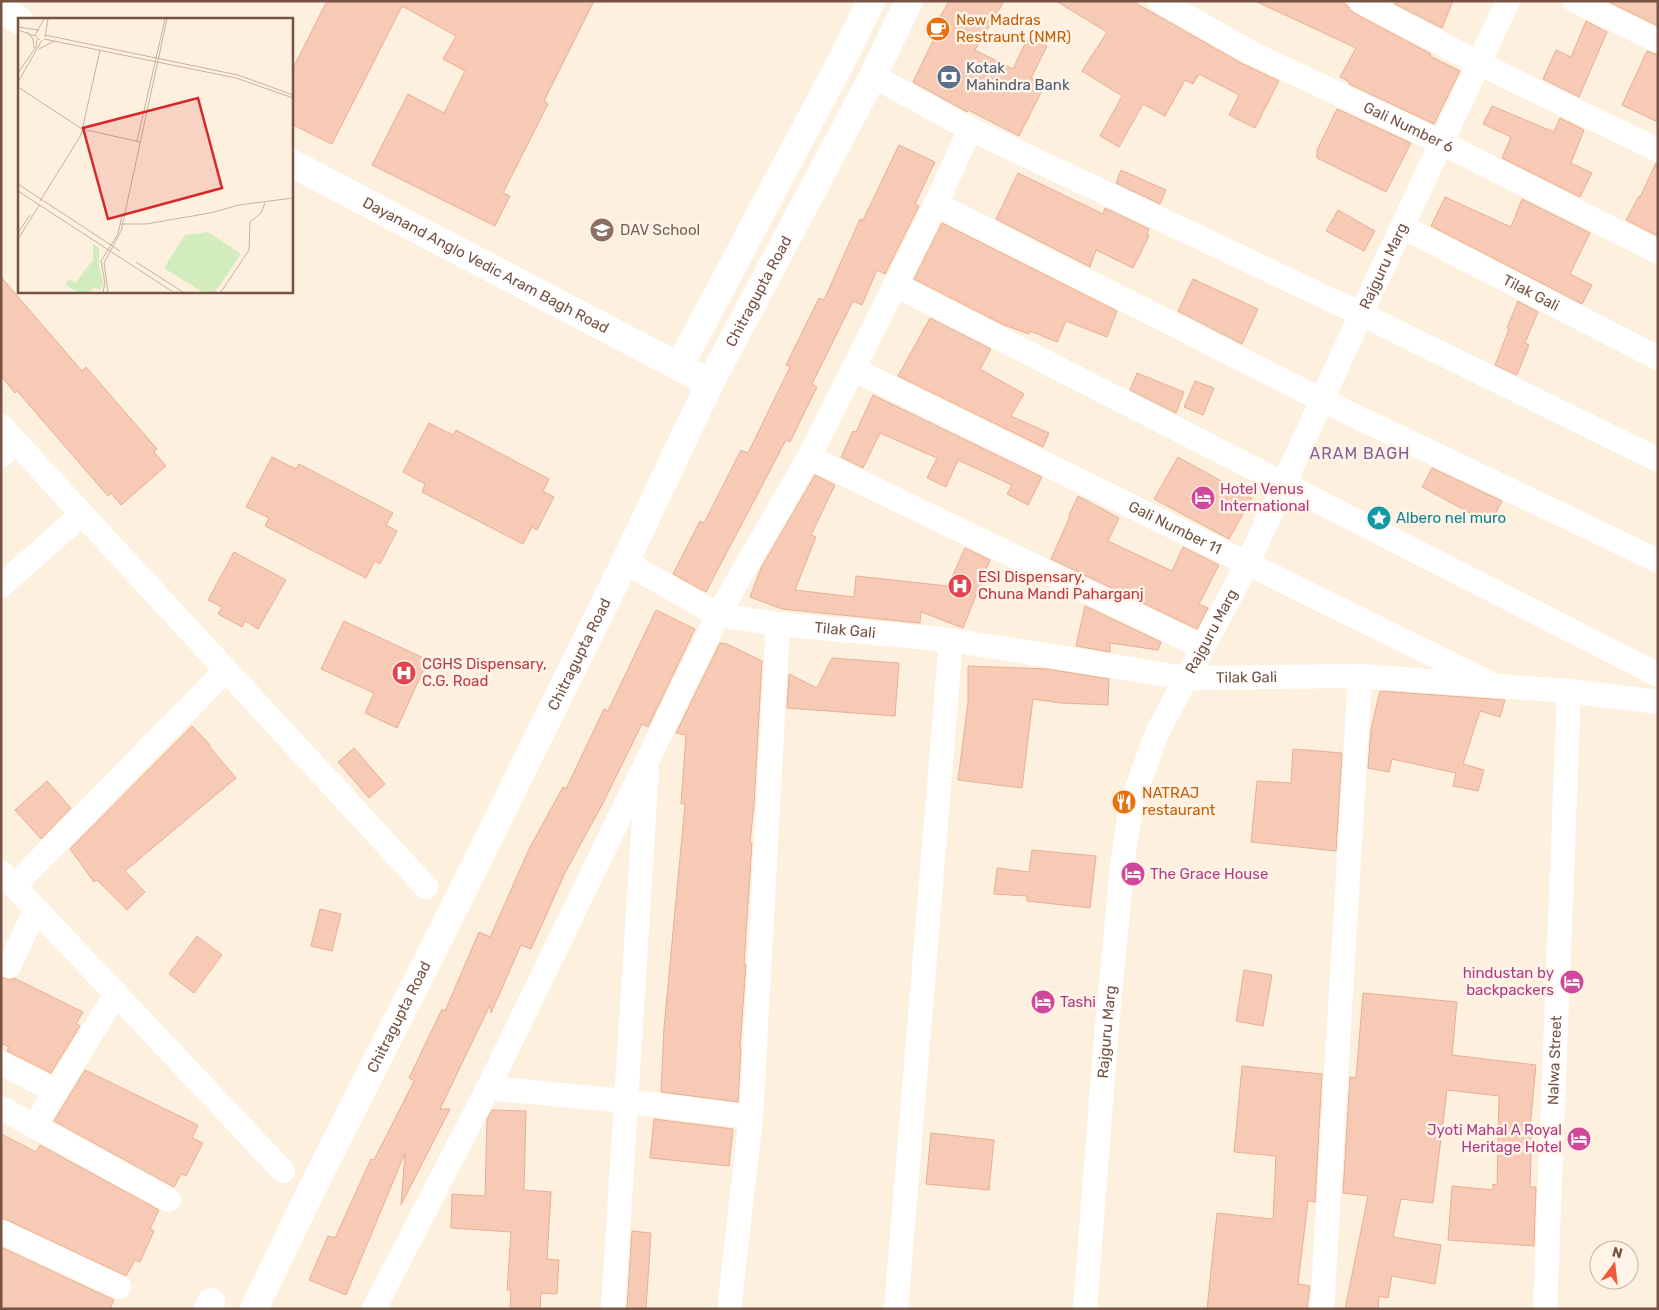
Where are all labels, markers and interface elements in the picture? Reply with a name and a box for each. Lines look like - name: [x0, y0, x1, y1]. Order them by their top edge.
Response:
- place label: New Madras Restraunt (NMR): [956, 11, 1071, 46]
- cafe icon: New Madras Restraunt (NMR): [925, 16, 951, 42]
- inset map: [18, 18, 292, 292]
- place label: Kotak Mahindra Bank: [966, 59, 1070, 94]
- bank icon: Kotak Mahindra Bank: [936, 64, 962, 90]
- street label: Gali Number 6: [1361, 98, 1457, 156]
- street label: Dayanand Anglo Vedic Aram Bagh Road: [360, 193, 612, 337]
- school or university icon: DAV School: [589, 217, 615, 243]
- street label: Rajguru Marg: [1356, 220, 1411, 312]
- place label: DAV School: [620, 221, 700, 239]
- street label: Chitragupta Road: [722, 233, 795, 350]
- street label: Tilak Gali: [1500, 271, 1562, 315]
- district label: ARAM BAGH: [1310, 444, 1410, 463]
- place label: Hotel Venus International: [1220, 480, 1309, 515]
- hotel icon: Hotel Venus International: [1190, 485, 1216, 511]
- street label: Gali Number 11: [1125, 497, 1225, 558]
- place icon: Albero nel muro: [1366, 505, 1392, 531]
- place label: Albero nel muro: [1396, 509, 1506, 527]
- place label: ESI Dispensary, Chuna Mandi Paharganj: [978, 568, 1144, 603]
- hospital icon: ESI Dispensary, Chuna Mandi Paharganj: [947, 573, 973, 599]
- street label: Rajguru Marg: [1181, 586, 1241, 677]
- street label: Chitragupta Road: [544, 595, 615, 713]
- street label: Tilak Gali: [814, 618, 876, 642]
- place label: CGHS Dispensary, C.G. Road: [422, 655, 547, 690]
- hospital icon: CGHS Dispensary, C.G. Road: [391, 660, 417, 686]
- street label: Tilak Gali: [1216, 668, 1277, 687]
- place label: NATRAJ restaurant: [1142, 784, 1216, 819]
- restaurant icon: NATRAJ restaurant: [1111, 789, 1137, 815]
- hotel icon: The Grace House: [1120, 861, 1146, 887]
- place label: The Grace House: [1150, 865, 1268, 883]
- street label: Chitragupta Road: [363, 958, 435, 1076]
- place label: hindustan by backpackers: [1463, 964, 1554, 999]
- hotel icon: hindustan by backpackers: [1559, 969, 1585, 995]
- street label: Rajguru Marg: [1094, 985, 1120, 1079]
- hotel icon: Tashi: [1030, 989, 1056, 1015]
- place label: Tashi: [1060, 993, 1096, 1011]
- street label: Nalwa Street: [1544, 1015, 1565, 1105]
- place label: Jyoti Mahal A Royal Heritage Hotel: [1427, 1121, 1562, 1156]
- hotel icon: Jyoti Mahal A Royal Heritage Hotel: [1566, 1126, 1592, 1152]
- north arrow: [1589, 1240, 1639, 1290]
- text: N: [1610, 1243, 1624, 1262]

